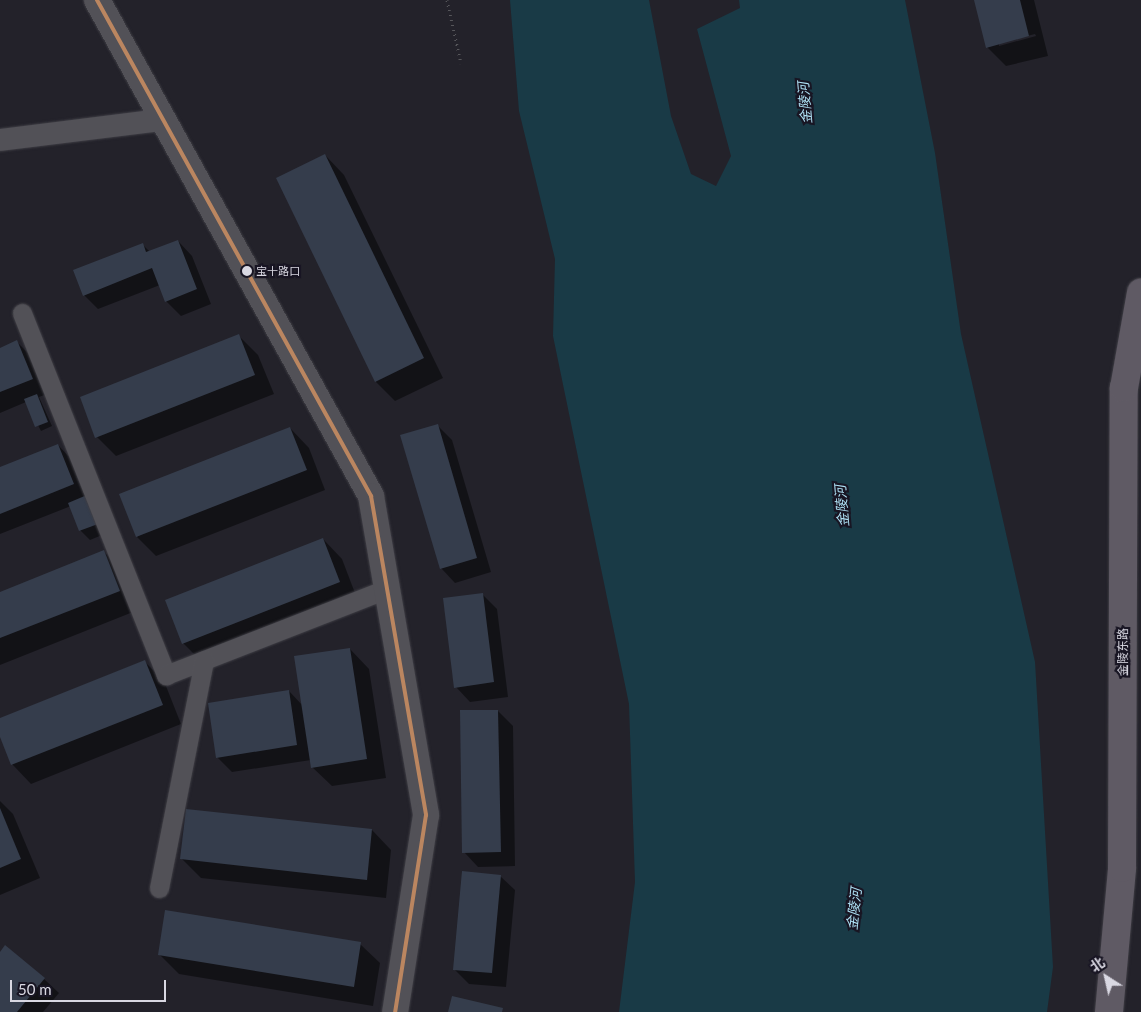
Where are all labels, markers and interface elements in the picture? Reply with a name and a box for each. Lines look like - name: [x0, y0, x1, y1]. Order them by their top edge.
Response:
- water label: 金陵河: [795, 81, 815, 125]
- place label: 宝十路口: [256, 264, 300, 278]
- marker: 宝十路口: [242, 266, 252, 276]
- water label: 金陵河: [832, 484, 852, 528]
- street label: 金陵东路: [1116, 628, 1130, 676]
- water label: 金陵河: [843, 887, 865, 931]
- north arrow: [1081, 952, 1131, 1002]
- text: 北: [1087, 953, 1108, 975]
- scale bar: [12, 970, 169, 1002]
- text: 50 m: [18, 980, 52, 998]

